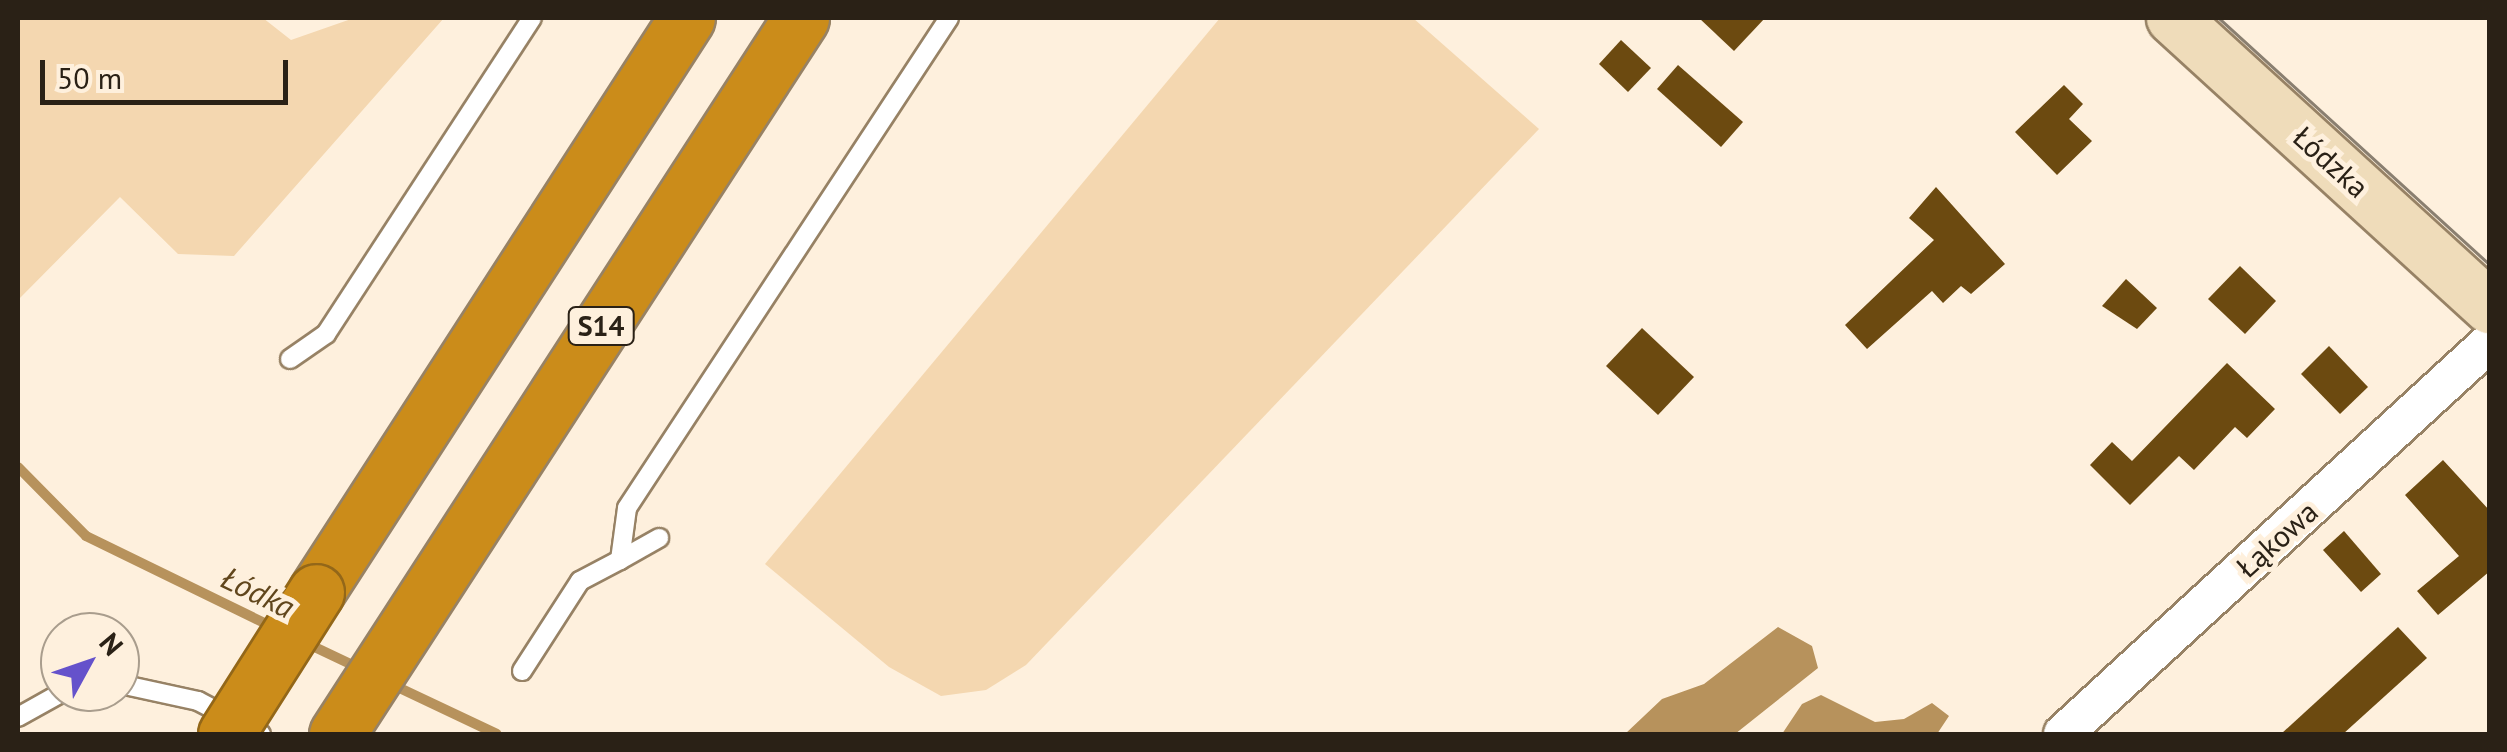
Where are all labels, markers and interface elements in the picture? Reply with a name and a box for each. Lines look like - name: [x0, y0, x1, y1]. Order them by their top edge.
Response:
- scale bar: [45, 40, 292, 102]
- text: 50 m: [57, 58, 122, 97]
- street label: Łódzka: [2286, 119, 2376, 205]
- road number: S14: [566, 303, 636, 349]
- street label: Łąkowa: [2229, 493, 2325, 585]
- water label: Łódka: [215, 558, 301, 626]
- north arrow: [40, 612, 140, 712]
- text: N: [92, 625, 132, 663]

